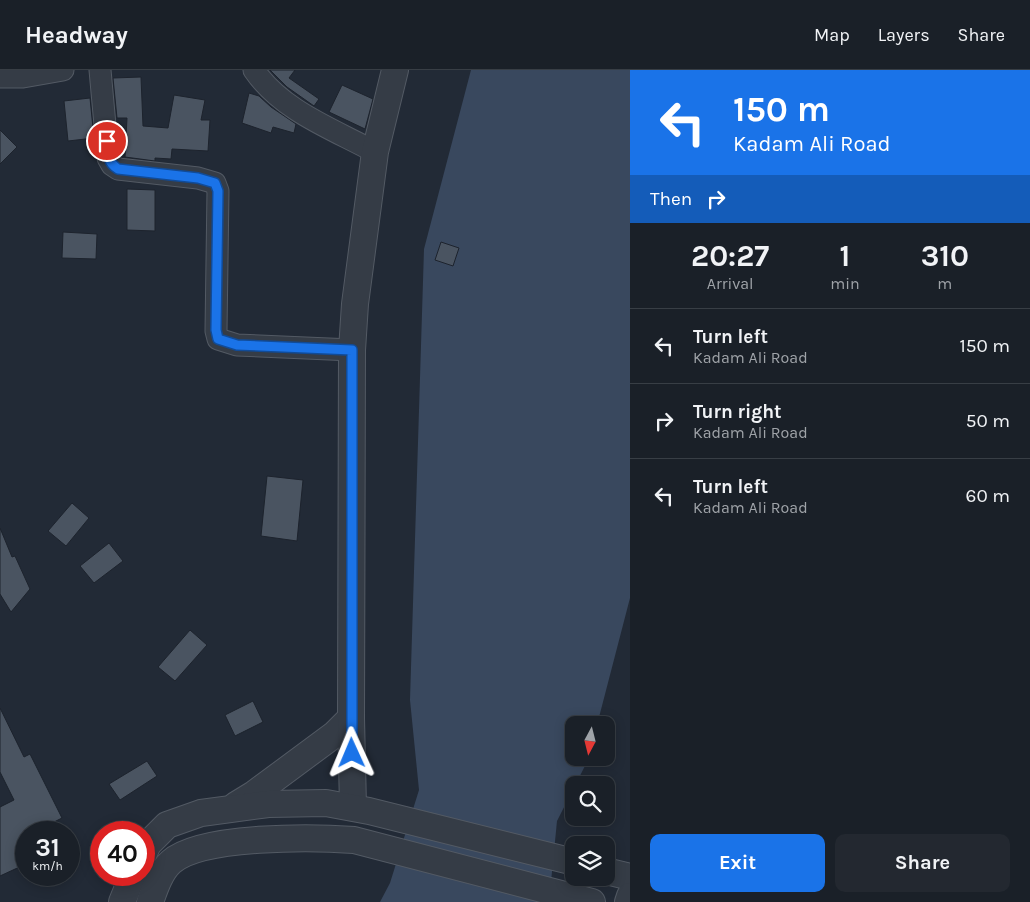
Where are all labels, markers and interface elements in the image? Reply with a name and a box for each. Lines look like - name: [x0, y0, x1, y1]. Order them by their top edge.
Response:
- text: Headway: [25, 21, 128, 49]
- text: Map: [814, 24, 850, 46]
- text: Layers: [878, 24, 930, 46]
- text: Share: [958, 24, 1005, 46]
- text: 150 m: [733, 89, 830, 130]
- icon: left: [650, 90, 715, 155]
- pin: [86, 120, 128, 162]
- icon: arrive: [93, 127, 121, 155]
- text: Kadam Ali Road: [733, 131, 891, 157]
- icon: right: [702, 185, 730, 213]
- text: Then: [650, 188, 692, 210]
- text: 20:27: [691, 238, 769, 274]
- text: 1: [840, 238, 850, 274]
- text: 310: [921, 238, 969, 274]
- text: Arrival: [707, 274, 754, 293]
- text: min: [830, 274, 860, 293]
- text: m: [937, 274, 952, 293]
- text: Turn left: [693, 326, 768, 348]
- icon: left: [650, 332, 678, 360]
- text: 150 m: [959, 335, 1010, 357]
- text: Kadam Ali Road: [693, 348, 808, 367]
- text: Turn right: [693, 401, 782, 423]
- icon: right: [650, 407, 678, 435]
- text: 50 m: [966, 410, 1010, 432]
- text: Kadam Ali Road: [693, 423, 808, 442]
- text: Turn left: [693, 476, 768, 498]
- icon: left: [650, 482, 678, 510]
- text: 60 m: [966, 485, 1010, 507]
- text: Kadam Ali Road: [693, 498, 808, 517]
- north arrow: [565, 716, 615, 766]
- map controls: [565, 716, 615, 886]
- position arrow: [325, 726, 377, 778]
- button: search: [565, 776, 615, 826]
- speed limit sign: 40: [90, 821, 155, 886]
- text: 31: [35, 833, 60, 862]
- button: Exit: [650, 834, 825, 892]
- button: Share: [835, 834, 1010, 892]
- button: layers: [565, 836, 615, 886]
- text: km/h: [32, 859, 63, 873]

